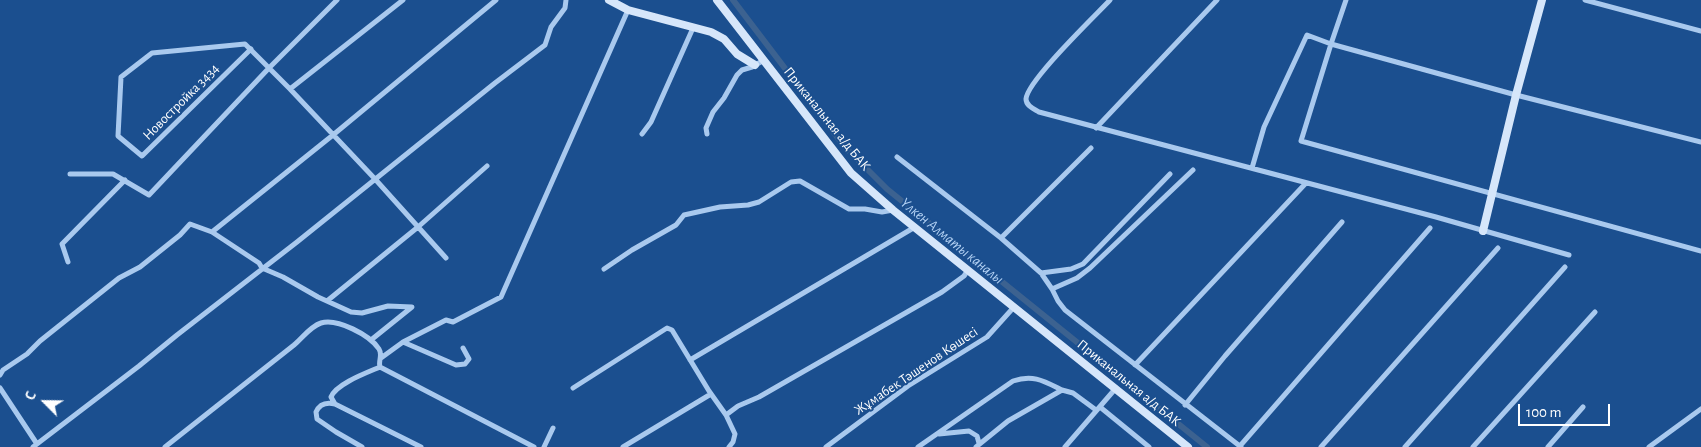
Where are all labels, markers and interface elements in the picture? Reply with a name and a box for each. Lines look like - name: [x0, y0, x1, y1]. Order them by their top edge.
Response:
- street label: Новостройка 3434: [139, 60, 223, 144]
- street label: Приканальная а/д БАК: [780, 64, 874, 174]
- water label: Үлкен Алматы каналы: [897, 194, 1007, 288]
- street label: Жұмабек Тәшенов Көшесі: [851, 323, 981, 419]
- street label: Приканальная а/д БАК: [1074, 336, 1184, 430]
- north arrow: [20, 377, 70, 427]
- text: С: [23, 390, 39, 402]
- scale bar: [1521, 394, 1614, 426]
- text: 100 m: [1526, 405, 1561, 420]

